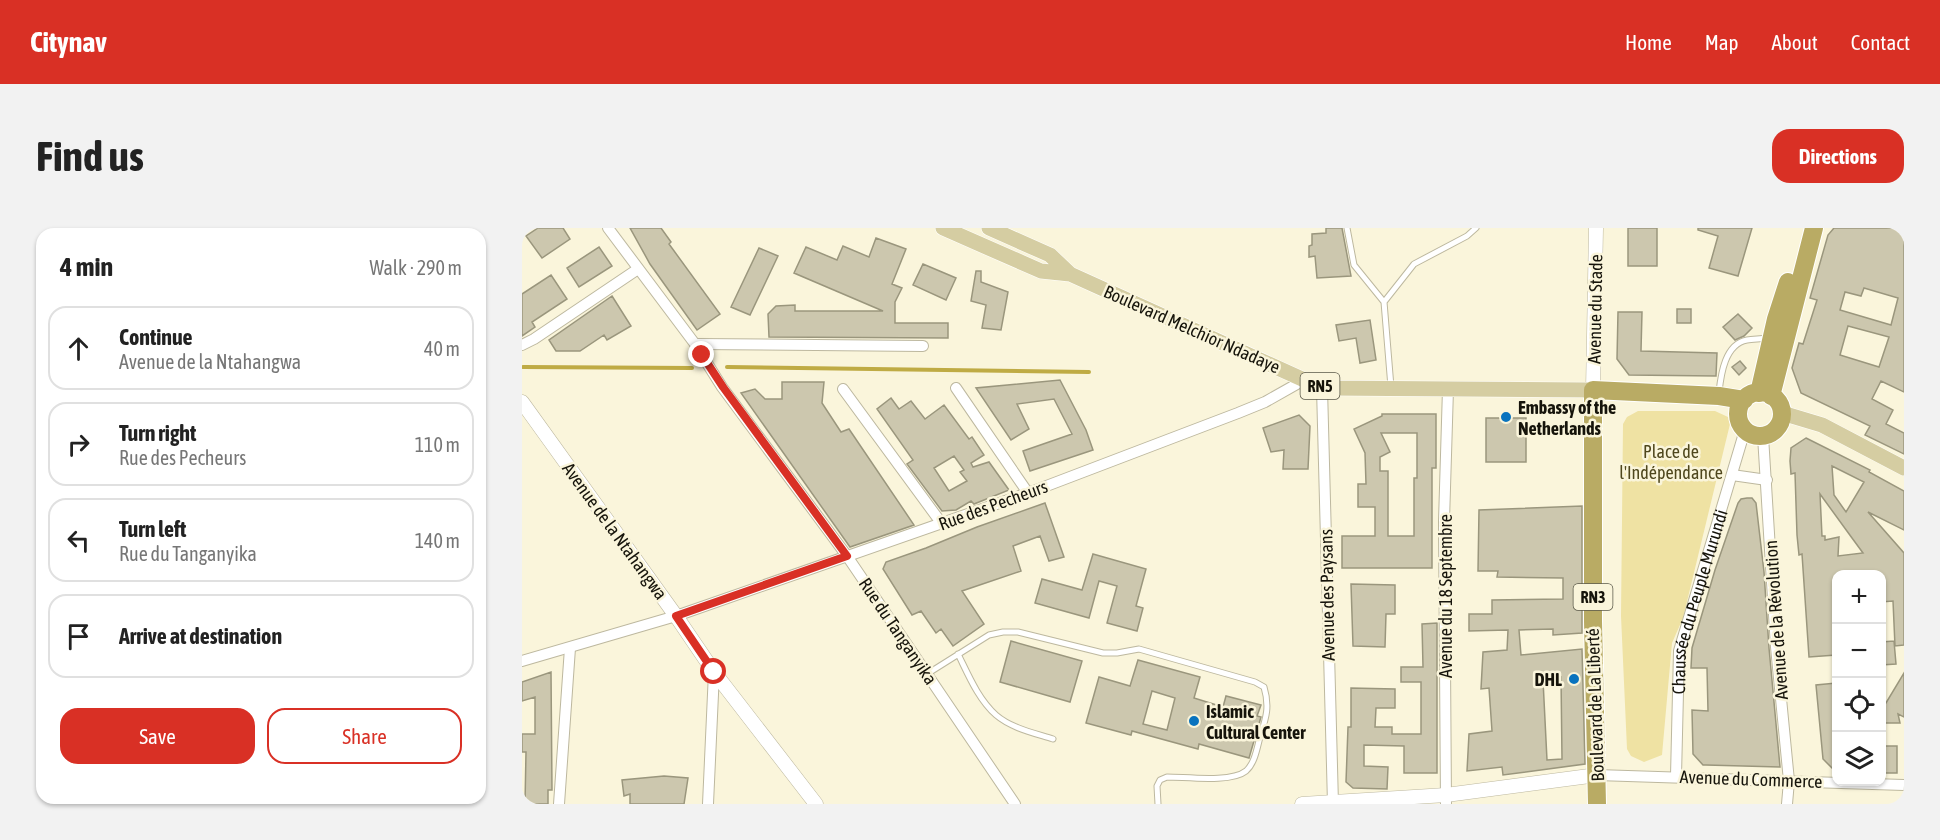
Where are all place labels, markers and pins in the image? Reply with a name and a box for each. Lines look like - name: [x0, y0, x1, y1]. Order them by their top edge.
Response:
- place label: Embassy of the Netherlands: [1518, 397, 1616, 439]
- marker: Embassy of the Netherlands: [1499, 410, 1513, 424]
- place label: DHL: [1534, 669, 1562, 690]
- marker: DHL: [1567, 672, 1581, 686]
- place label: Islamic Cultural Center: [1206, 701, 1306, 743]
- marker: Islamic Cultural Center: [1187, 714, 1201, 728]

